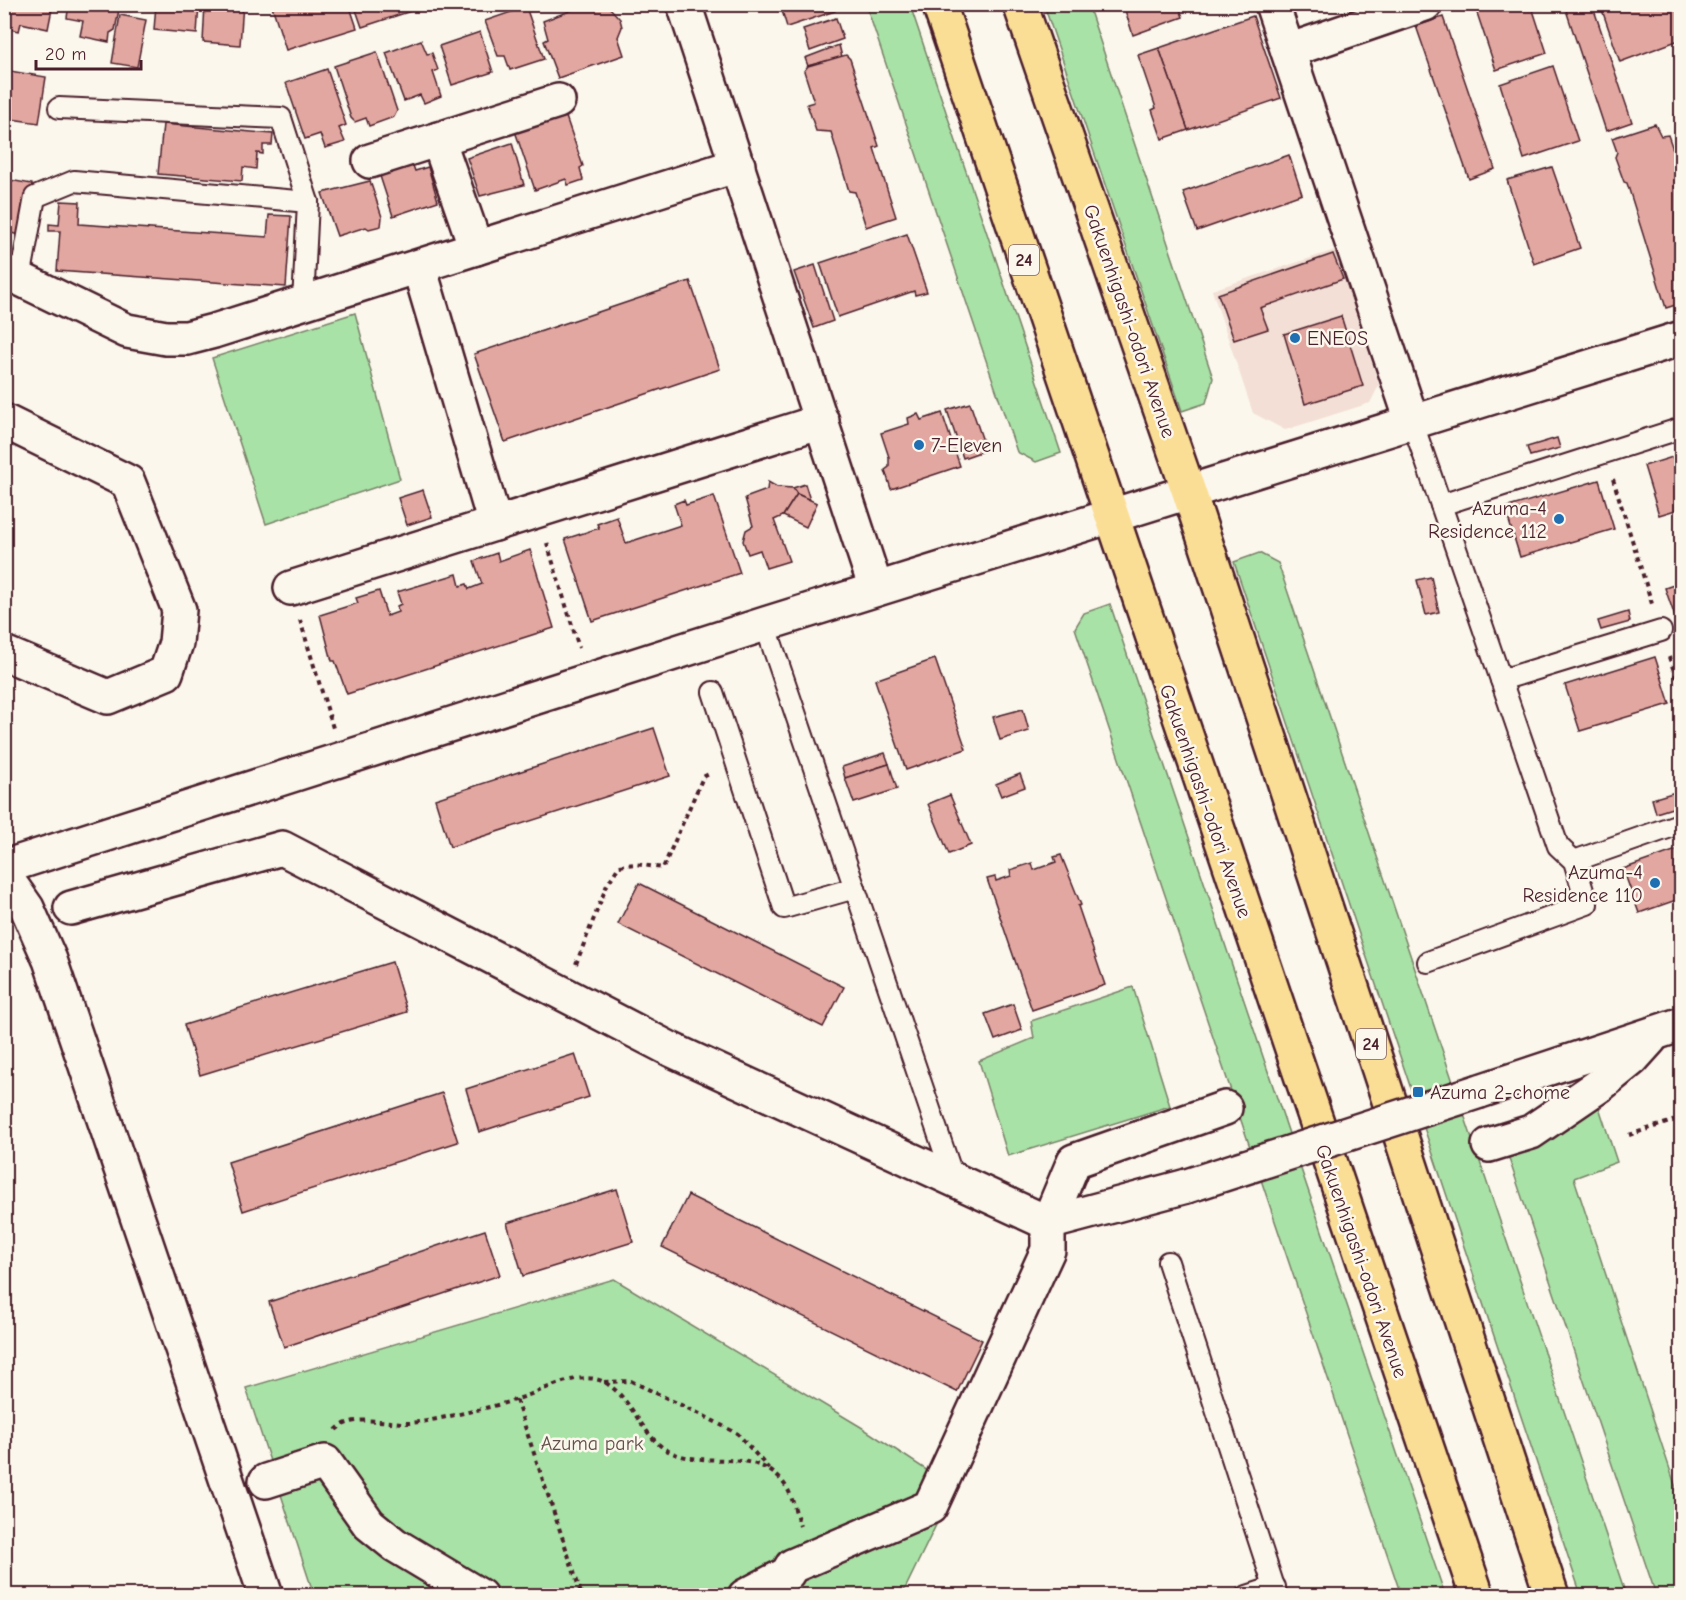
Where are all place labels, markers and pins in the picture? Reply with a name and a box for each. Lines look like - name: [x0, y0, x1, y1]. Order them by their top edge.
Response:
- place label: ENEOS: [1307, 327, 1368, 350]
- marker: ENEOS: [1288, 331, 1302, 345]
- place label: 7-Eleven: [931, 434, 1002, 457]
- marker: 7-Eleven: [912, 438, 926, 452]
- place label: Azuma-4 Residence 112: [1428, 497, 1547, 543]
- marker: Azuma-4 Residence 112: [1552, 512, 1566, 526]
- place label: Azuma-4 Residence 110: [1522, 861, 1643, 907]
- marker: Azuma-4 Residence 110: [1648, 876, 1662, 890]
- place label: Azuma 2-chome: [1430, 1081, 1570, 1104]
- marker: Azuma 2-chome: [1411, 1085, 1425, 1099]

